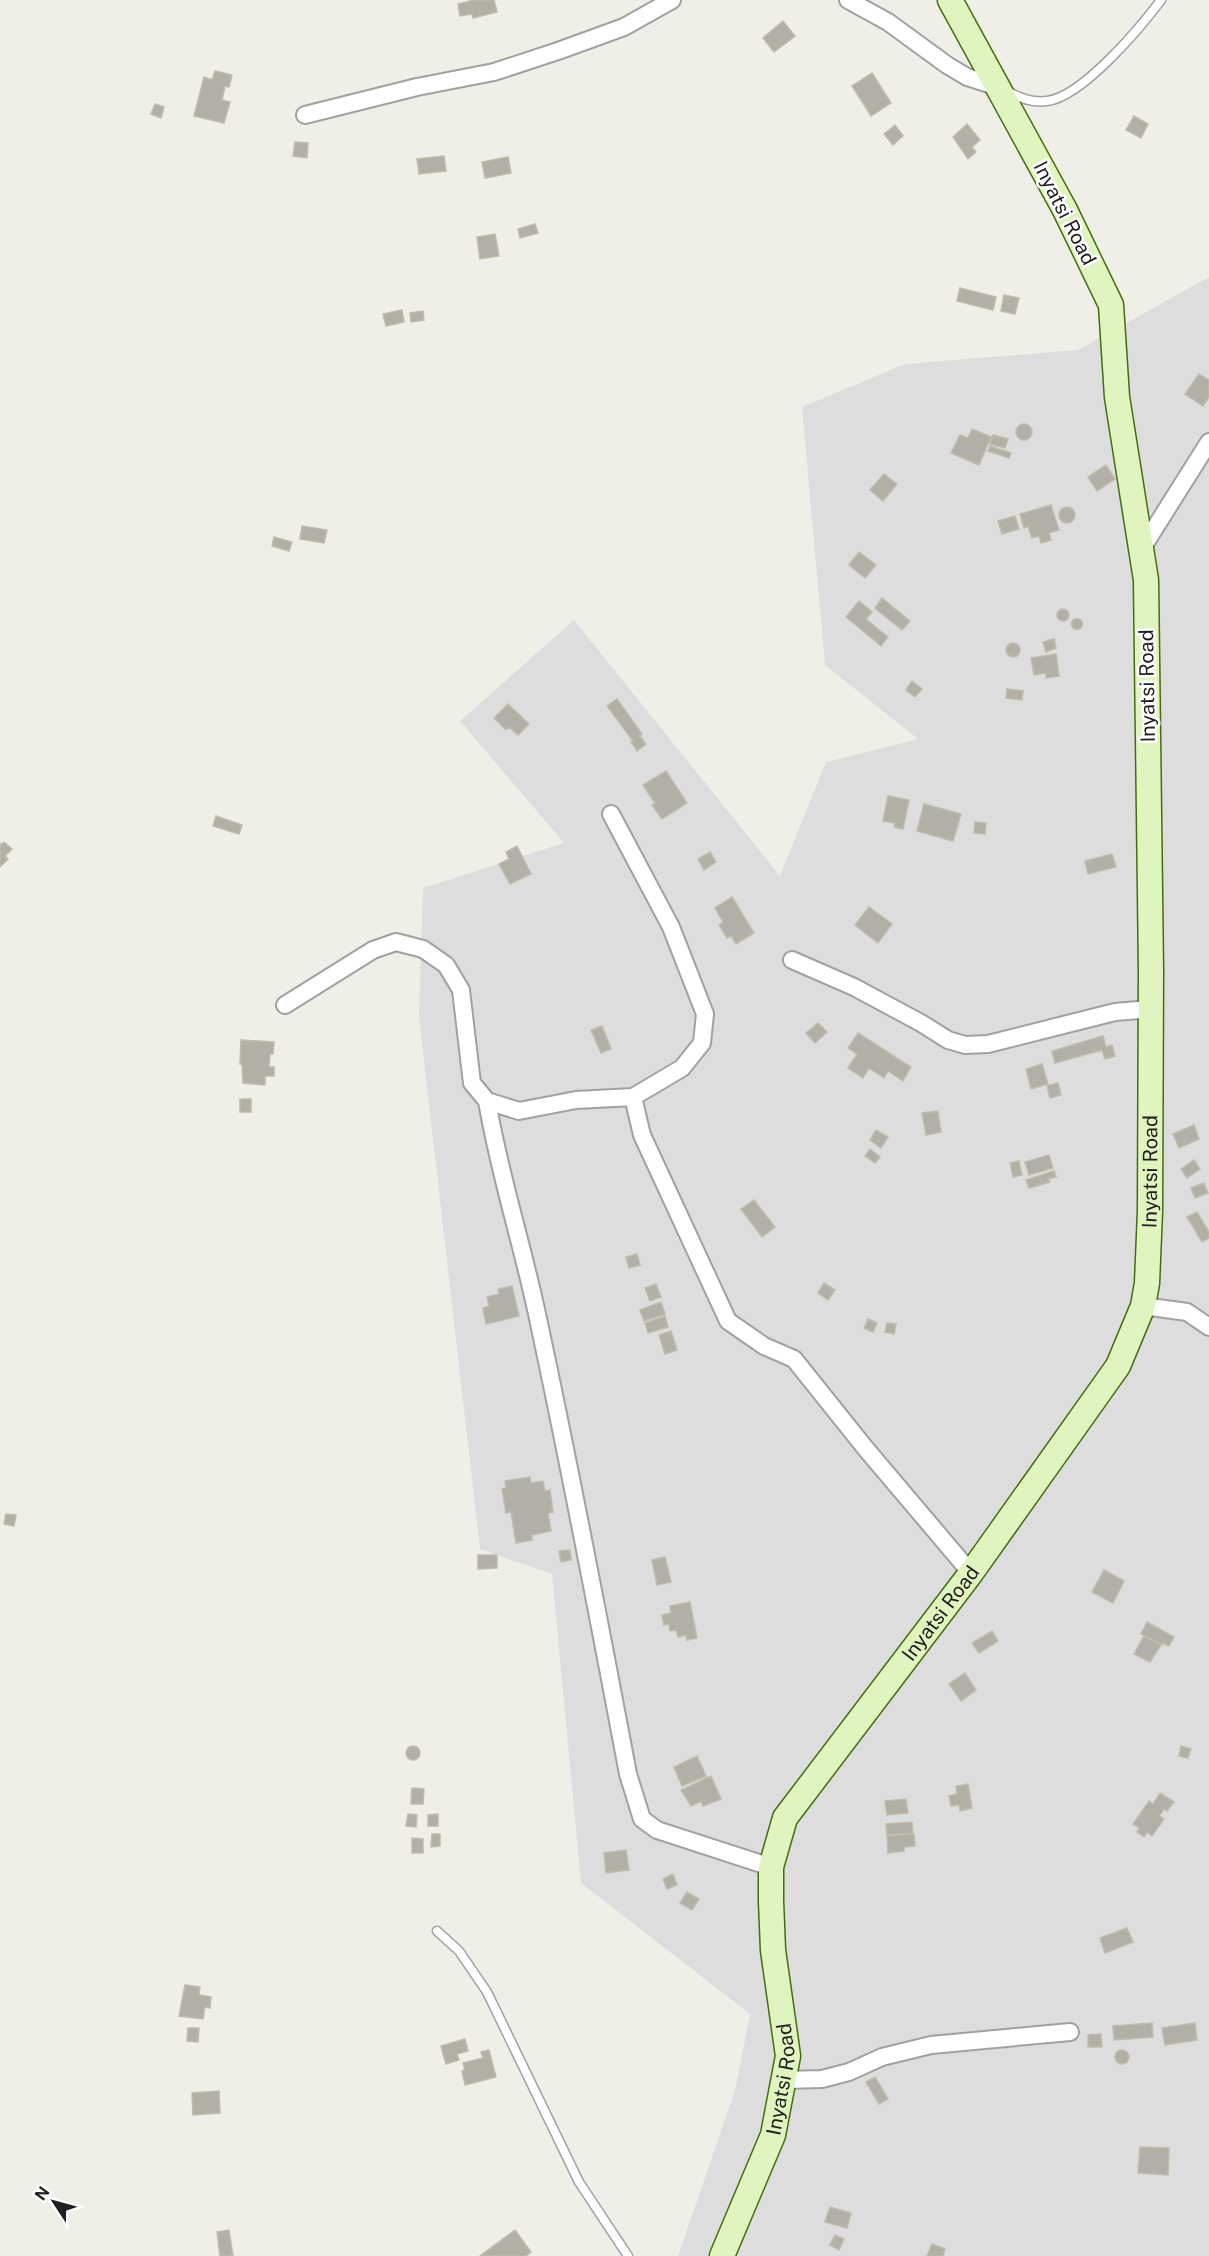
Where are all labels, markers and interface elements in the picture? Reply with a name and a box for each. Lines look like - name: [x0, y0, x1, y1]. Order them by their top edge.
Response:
- street label: Inyatsi Road: [1029, 157, 1101, 269]
- street label: Inyatsi Road: [1134, 629, 1160, 743]
- street label: Inyatsi Road: [1137, 1115, 1162, 1229]
- street label: Inyatsi Road: [897, 1561, 984, 1665]
- street label: Inyatsi Road: [761, 2022, 800, 2137]
- north arrow: [24, 2172, 84, 2232]
- text: N: [31, 2183, 54, 2204]

